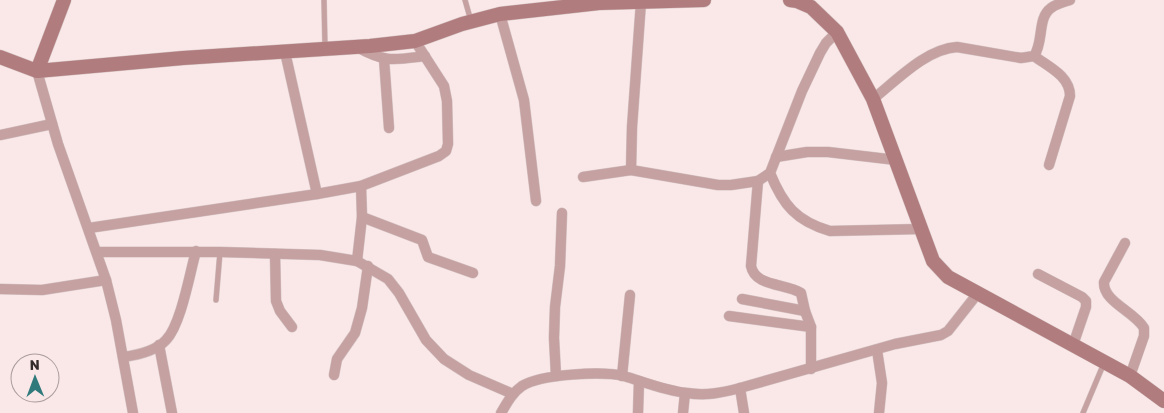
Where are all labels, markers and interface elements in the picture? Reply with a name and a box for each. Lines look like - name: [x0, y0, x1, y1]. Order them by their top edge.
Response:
- north arrow: [10, 353, 60, 403]
- text: N: [30, 357, 40, 374]

